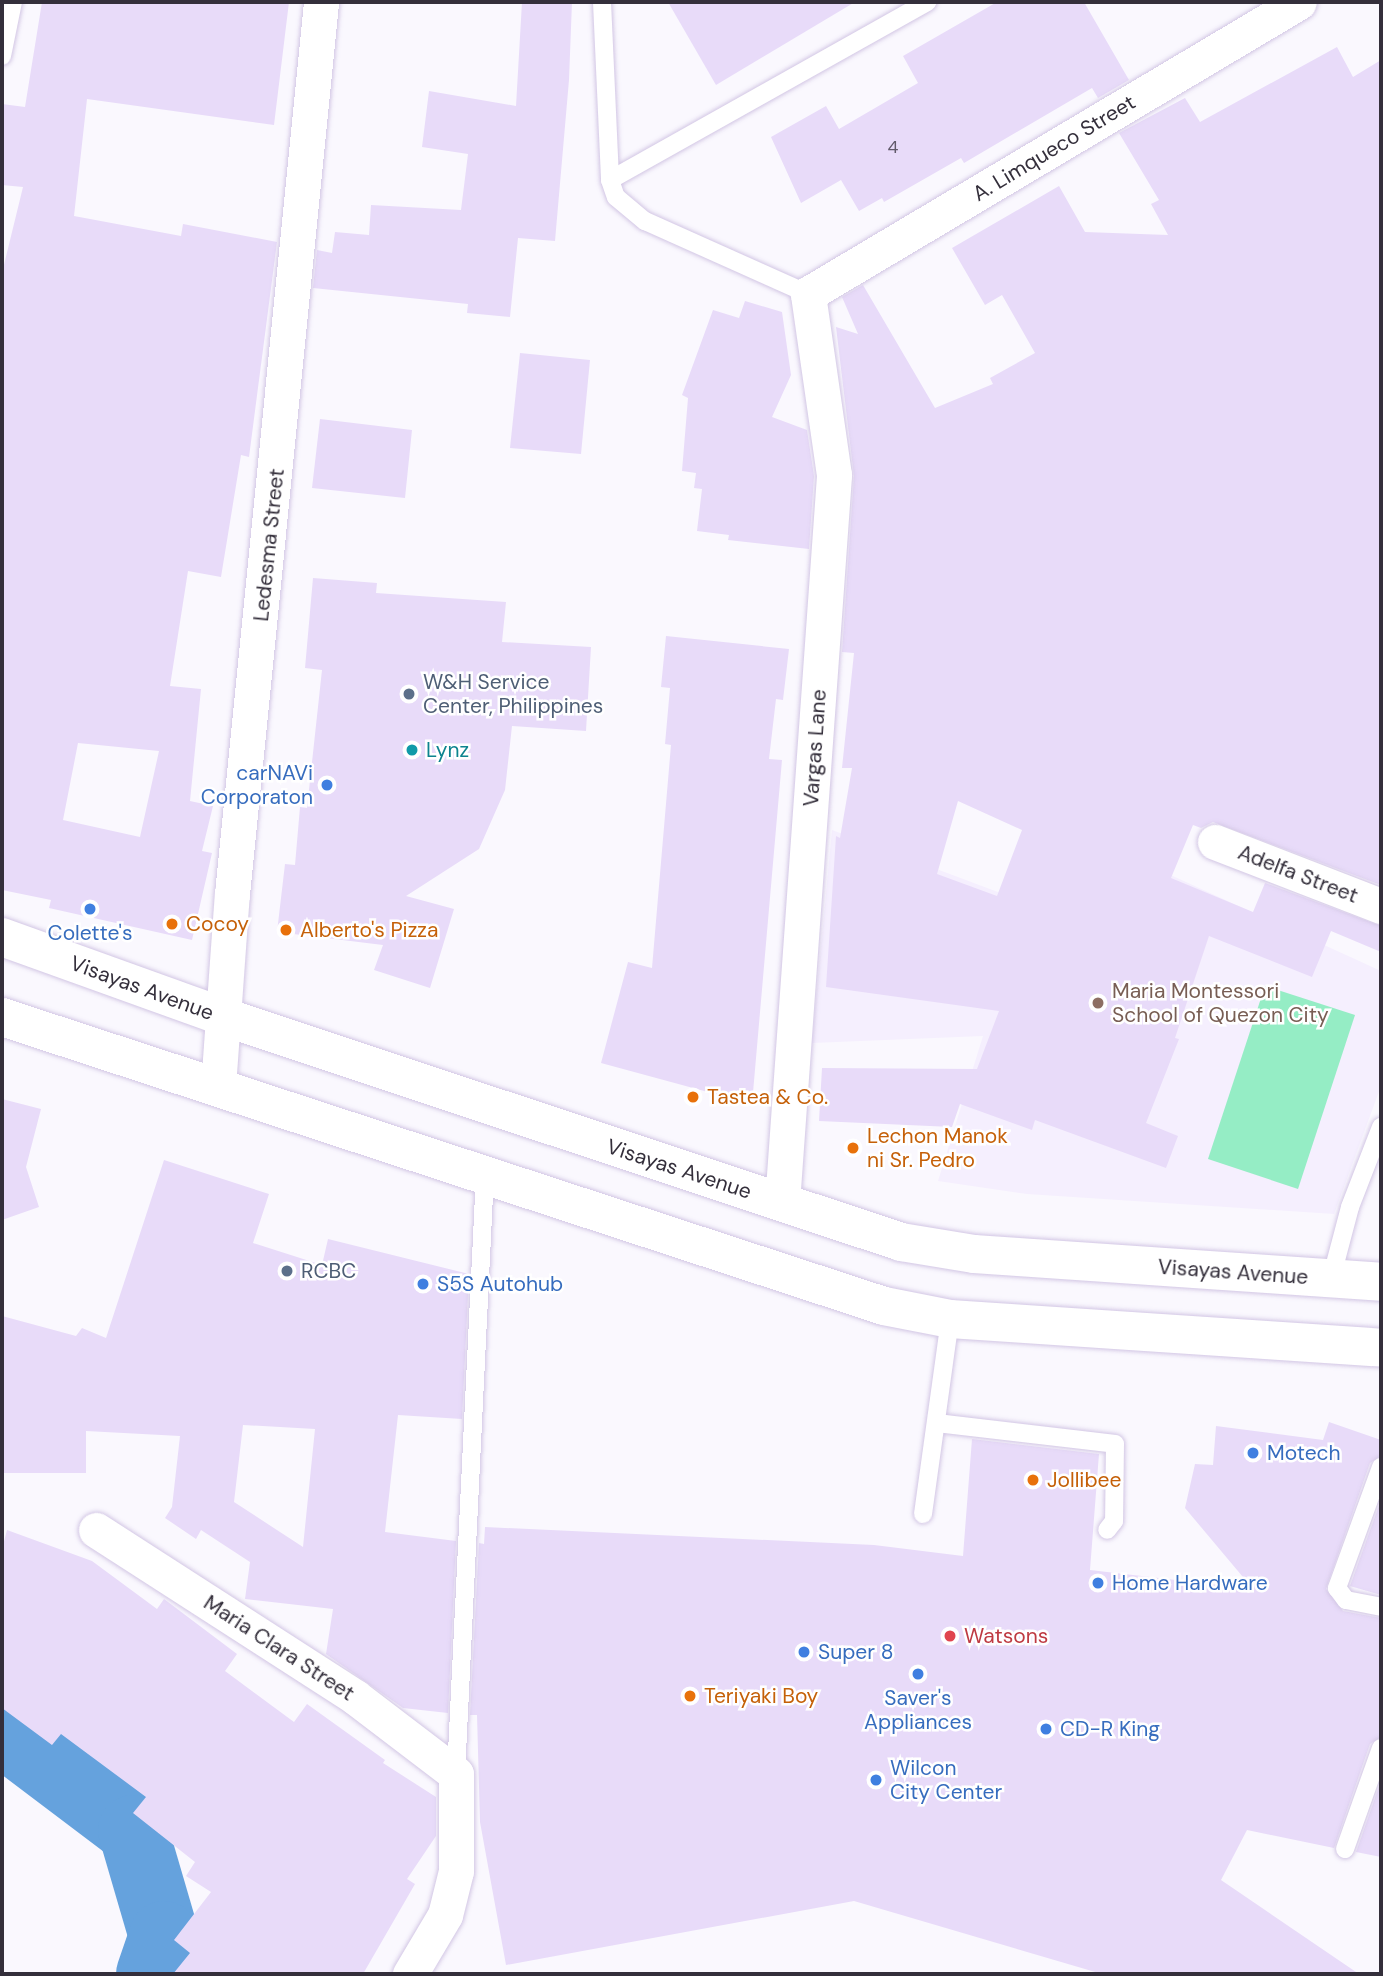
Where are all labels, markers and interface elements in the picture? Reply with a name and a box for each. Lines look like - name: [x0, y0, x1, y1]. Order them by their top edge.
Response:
- street label: A. Limqueco Street: [968, 90, 1140, 206]
- house number: 4: [888, 136, 898, 158]
- street label: Ledesma Street: [248, 467, 290, 623]
- place label: W&H Service Center, Philippines: [423, 669, 603, 719]
- marker: W&H Service Center, Philippines: [401, 686, 417, 702]
- street label: Vargas Lane: [798, 688, 832, 808]
- place label: Lynz: [426, 737, 469, 763]
- marker: Lynz: [404, 742, 420, 758]
- place label: carNAVi Corporaton: [201, 760, 313, 810]
- marker: carNAVi Corporaton: [319, 777, 335, 793]
- street label: Adelfa Street: [1234, 840, 1362, 908]
- marker: Colette's: [82, 901, 98, 917]
- place label: Cocoy: [186, 911, 249, 937]
- marker: Cocoy: [164, 916, 180, 932]
- place label: Alberto's Pizza: [300, 917, 438, 943]
- place label: Colette's: [48, 920, 132, 946]
- marker: Alberto's Pizza: [278, 922, 294, 938]
- street label: Visayas Avenue: [67, 950, 217, 1026]
- place label: Maria Montessori School of Quezon City: [1112, 978, 1329, 1028]
- marker: Maria Montessori School of Quezon City: [1090, 995, 1106, 1011]
- place label: Tastea & Co.: [707, 1084, 828, 1110]
- marker: Tastea & Co.: [685, 1089, 701, 1105]
- place label: Lechon Manok ni Sr. Pedro: [867, 1123, 1008, 1173]
- street label: Visayas Avenue: [603, 1134, 755, 1204]
- marker: Lechon Manok ni Sr. Pedro: [845, 1140, 861, 1156]
- street label: Visayas Avenue: [1157, 1254, 1309, 1290]
- place label: RCBC: [301, 1258, 356, 1284]
- marker: RCBC: [279, 1263, 295, 1279]
- place label: S5S Autohub: [437, 1271, 563, 1297]
- marker: S5S Autohub: [415, 1276, 431, 1292]
- place label: Motech: [1267, 1440, 1341, 1466]
- marker: Motech: [1245, 1445, 1261, 1461]
- place label: Jollibee: [1047, 1467, 1121, 1493]
- marker: Jollibee: [1025, 1472, 1041, 1488]
- place label: Home Hardware: [1112, 1570, 1268, 1596]
- marker: Home Hardware: [1090, 1575, 1106, 1591]
- street label: Maria Clara Street: [199, 1590, 359, 1706]
- place label: Watsons: [964, 1623, 1048, 1649]
- marker: Watsons: [942, 1628, 958, 1644]
- place label: Super 8: [818, 1639, 893, 1665]
- marker: Super 8: [796, 1644, 812, 1660]
- marker: Saver's Appliances: [910, 1666, 926, 1682]
- place label: Teriyaki Boy: [704, 1683, 818, 1709]
- place label: Saver's Appliances: [864, 1685, 972, 1735]
- marker: Teriyaki Boy: [682, 1688, 698, 1704]
- place label: CD-R King: [1060, 1716, 1160, 1742]
- marker: CD-R King: [1038, 1721, 1054, 1737]
- place label: Wilcon City Center: [890, 1755, 1002, 1805]
- marker: Wilcon City Center: [868, 1772, 884, 1788]

